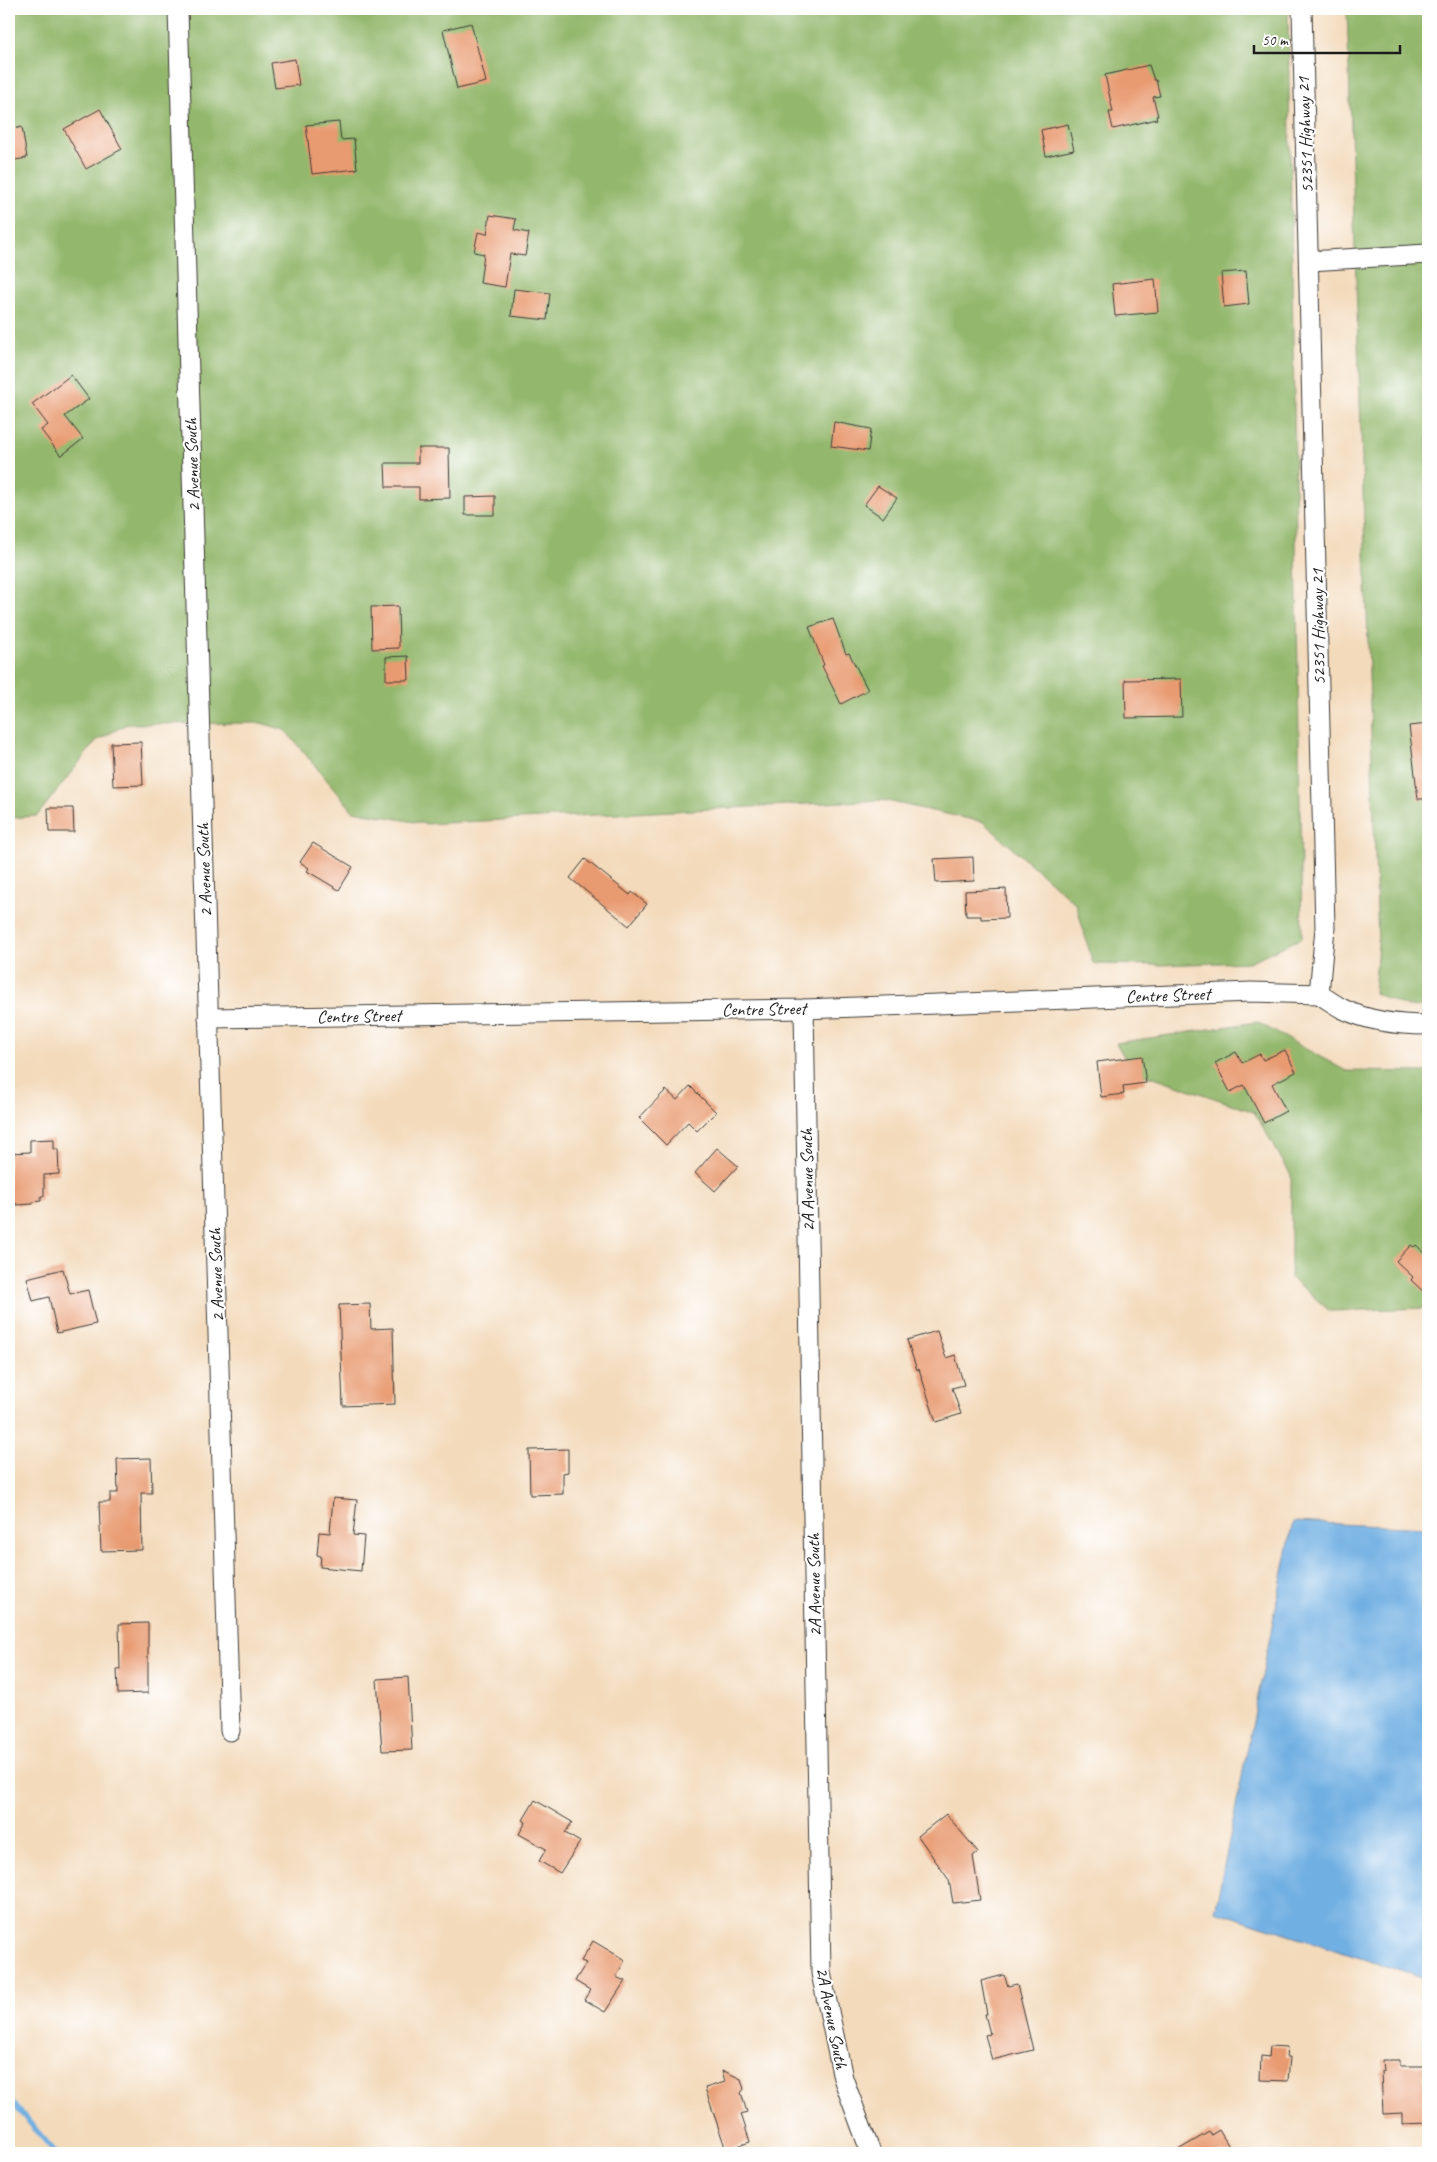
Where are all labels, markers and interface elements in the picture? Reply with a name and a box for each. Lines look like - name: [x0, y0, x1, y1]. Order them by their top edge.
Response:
- scale bar: [1254, 22, 1401, 54]
- text: 50 m: [1262, 31, 1289, 50]
- street label: 52351 Highway 21: [1292, 76, 1318, 194]
- street label: 2 Avenue South: [179, 417, 205, 512]
- street label: 52351 Highway 21: [1306, 568, 1330, 685]
- street label: 2 Avenue South: [191, 822, 217, 917]
- street label: Centre Street: [1125, 982, 1214, 1007]
- street label: Centre Street: [722, 997, 809, 1021]
- street label: Centre Street: [317, 1004, 404, 1028]
- street label: 2A Avenue South: [795, 1127, 819, 1232]
- street label: 2 Avenue South: [203, 1227, 229, 1322]
- street label: 2A Avenue South: [802, 1532, 826, 1637]
- street label: 2A Avenue South: [811, 1965, 853, 2071]

